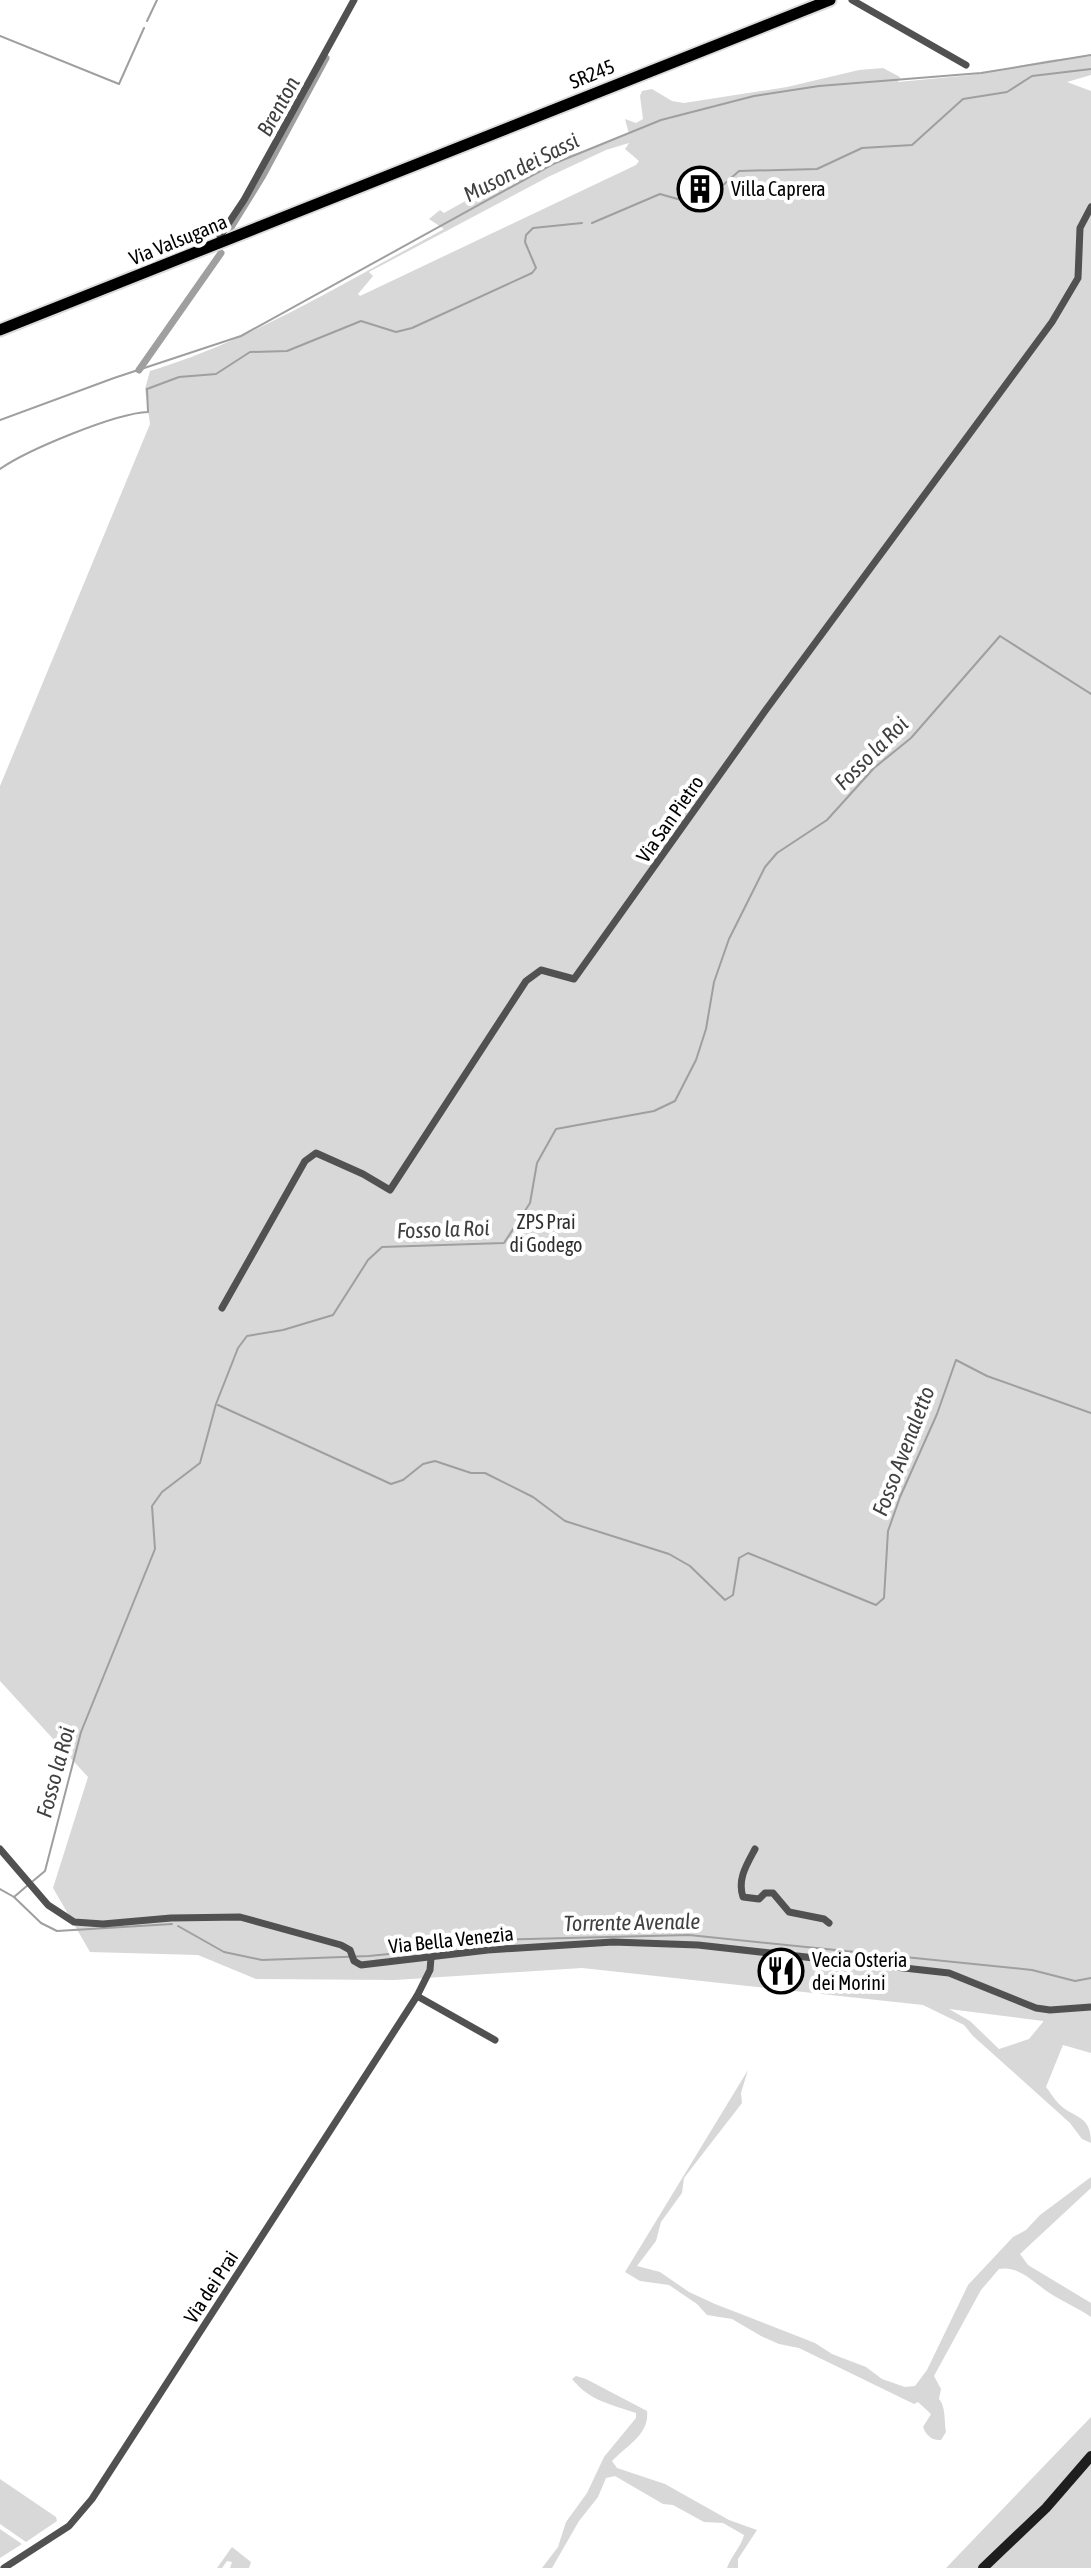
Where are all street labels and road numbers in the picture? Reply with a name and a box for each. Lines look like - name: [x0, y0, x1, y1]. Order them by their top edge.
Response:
- street label: SR245: [566, 54, 618, 93]
- street label: Via Valsugana: [126, 209, 230, 270]
- street label: Via San Pietro: [631, 771, 708, 867]
- street label: Via Bella Venezia: [387, 1921, 515, 1958]
- street label: Via dei Prai: [179, 2246, 242, 2327]

